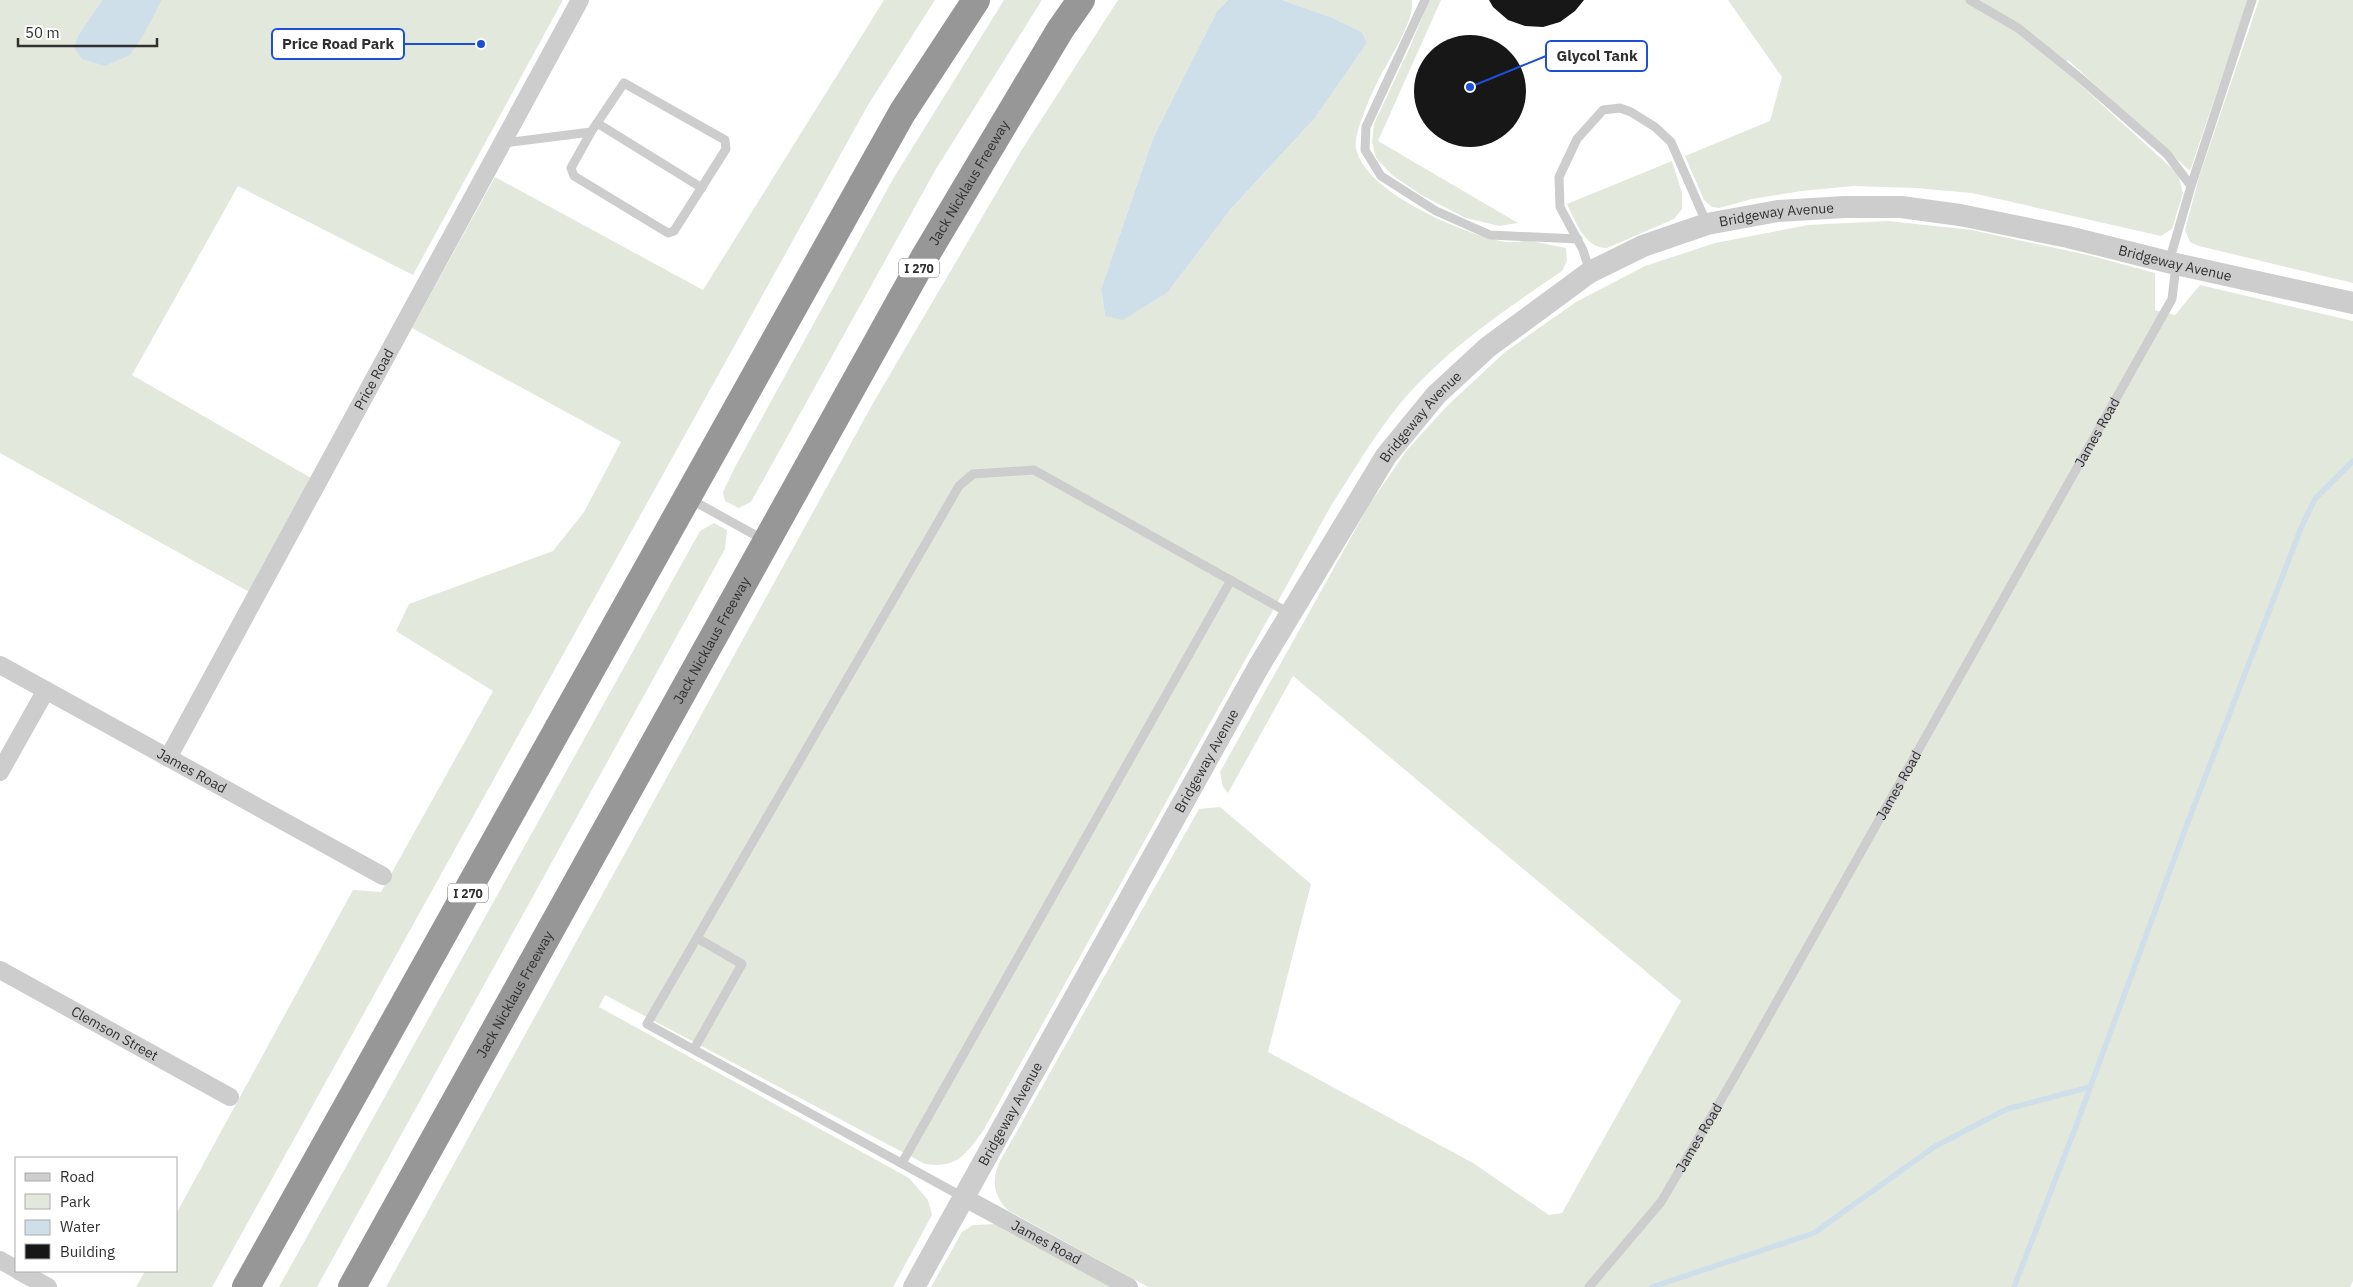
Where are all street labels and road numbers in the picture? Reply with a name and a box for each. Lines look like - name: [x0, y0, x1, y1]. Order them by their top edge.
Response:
- street label: Jack Nicklaus Freeway: [925, 117, 1013, 249]
- street label: Bridgeway Avenue: [1717, 199, 1835, 231]
- street label: Bridgeway Avenue: [2116, 241, 2234, 285]
- road number: I 270: [899, 258, 939, 278]
- street label: Price Road: [350, 346, 398, 413]
- street label: Bridgeway Avenue: [1375, 367, 1465, 466]
- street label: James Road: [2070, 394, 2124, 470]
- street label: Jack Nicklaus Freeway: [669, 574, 754, 707]
- street label: Bridgeway Avenue: [1170, 705, 1243, 816]
- street label: James Road: [154, 744, 230, 797]
- street label: James Road: [1872, 747, 1925, 823]
- road number: I 270: [448, 884, 488, 902]
- street label: Jack Nicklaus Freeway: [472, 928, 557, 1061]
- street label: Clemson Street: [68, 1002, 161, 1065]
- street label: Bridgeway Avenue: [974, 1059, 1046, 1169]
- street label: James Road: [1672, 1100, 1726, 1175]
- street label: James Road: [1008, 1216, 1085, 1269]

